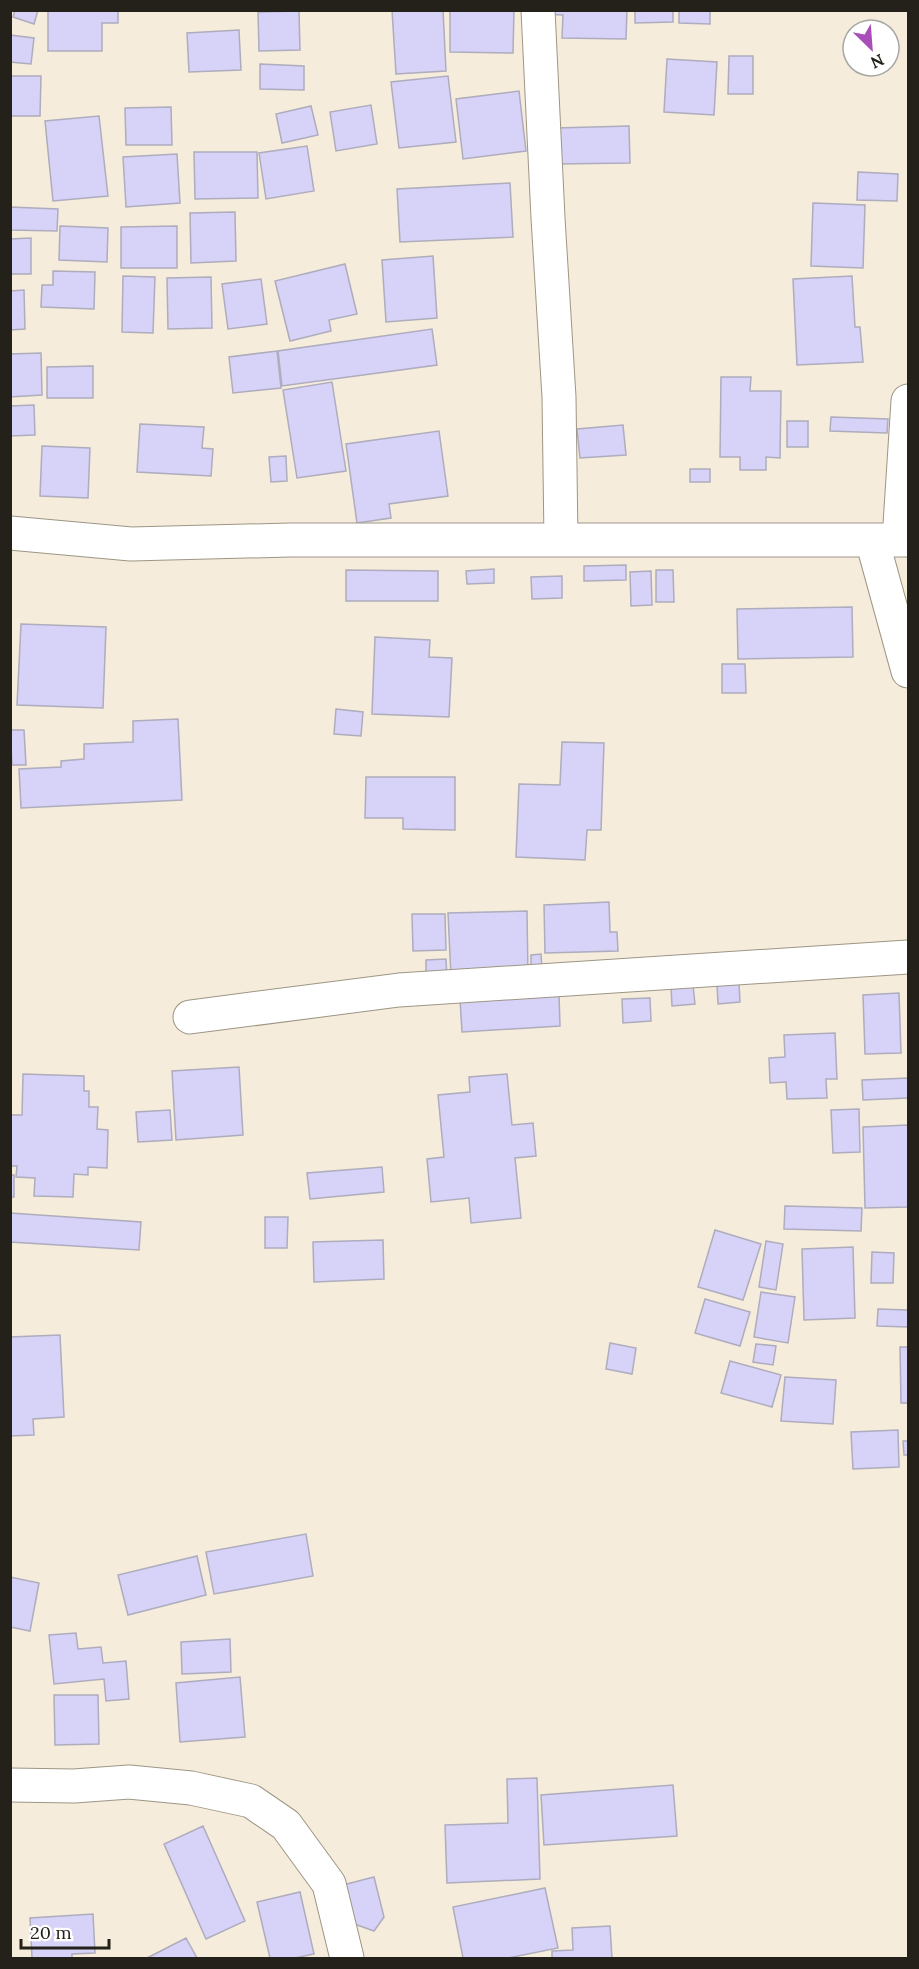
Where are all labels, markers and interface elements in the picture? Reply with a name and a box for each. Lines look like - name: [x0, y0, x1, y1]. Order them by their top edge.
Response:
- north arrow: [841, 18, 901, 78]
- text: N: [868, 50, 887, 73]
- scale bar: [21, 1912, 110, 1950]
- text: 20 m: [30, 1921, 72, 1944]

